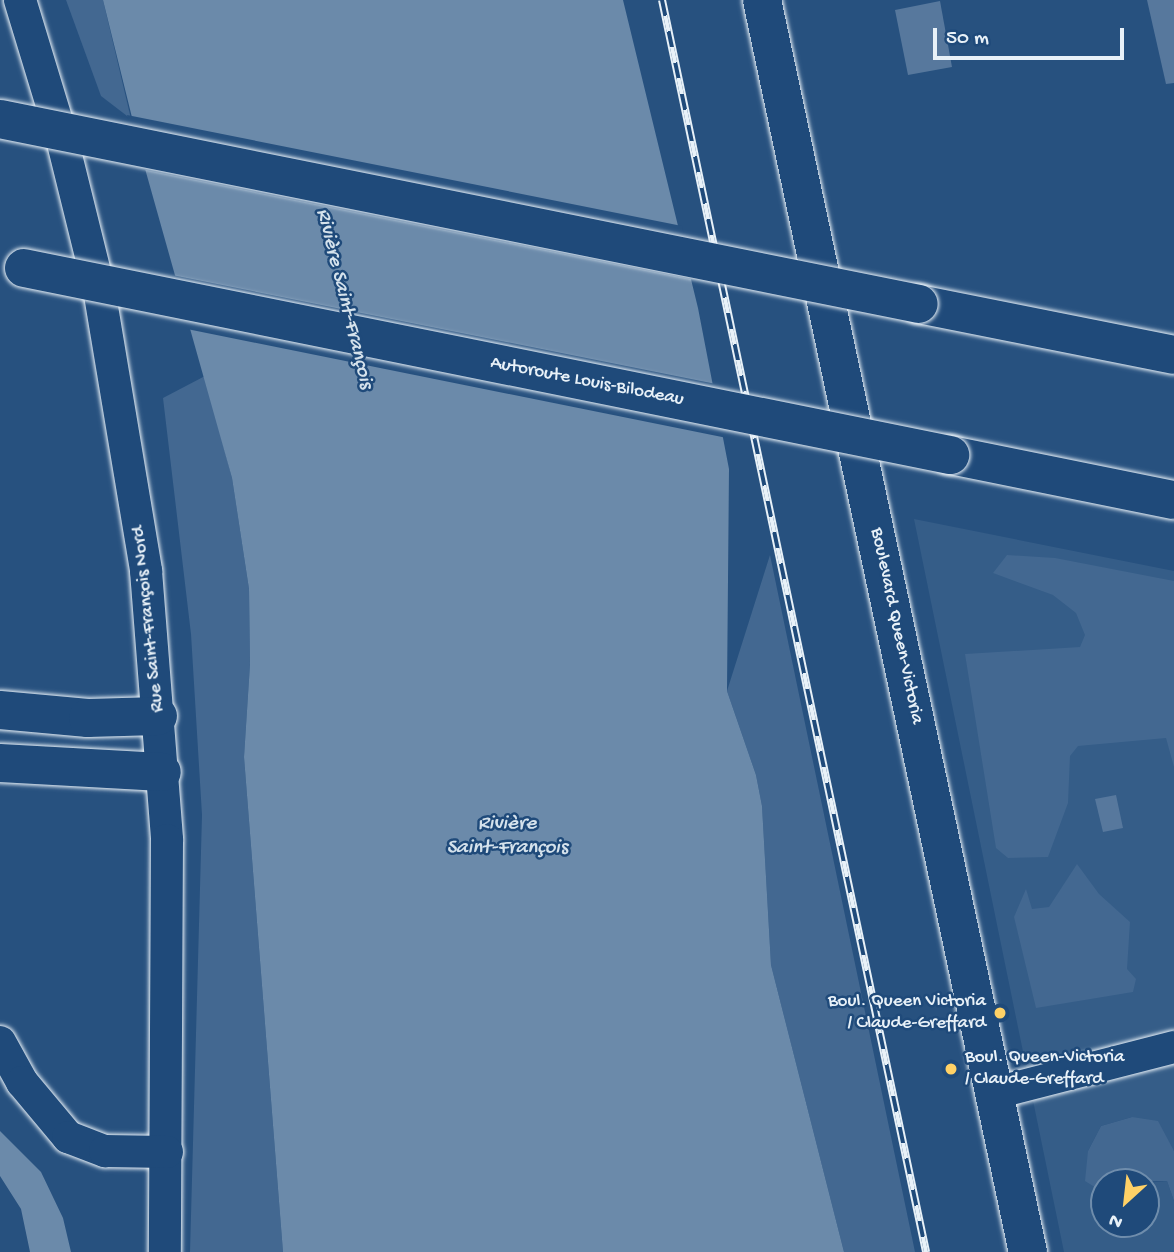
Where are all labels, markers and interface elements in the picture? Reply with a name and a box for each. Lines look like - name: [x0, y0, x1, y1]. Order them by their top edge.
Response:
- scale bar: [936, 14, 1127, 58]
- text: 50 m: [946, 27, 989, 52]
- water label: Rivière Saint-François: [308, 206, 378, 392]
- street label: Autoroute Louis-Bilodeau: [488, 352, 686, 412]
- street label: Rue Saint-François Nord: [128, 525, 170, 713]
- street label: Boulevard Queen-Victoria: [864, 526, 928, 726]
- water label: Rivière Saint-François: [446, 812, 568, 862]
- place label: Boul. Queen Victoria / Claude-Greffard: [828, 991, 986, 1035]
- marker: Boul. Queen Victoria / Claude-Greffard: [992, 1005, 1008, 1021]
- place label: Boul. Queen-Victoria / Claude-Greffard: [965, 1047, 1125, 1091]
- marker: Boul. Queen-Victoria / Claude-Greffard: [943, 1061, 959, 1077]
- north arrow: [1090, 1168, 1160, 1238]
- text: N: [1105, 1207, 1127, 1233]

